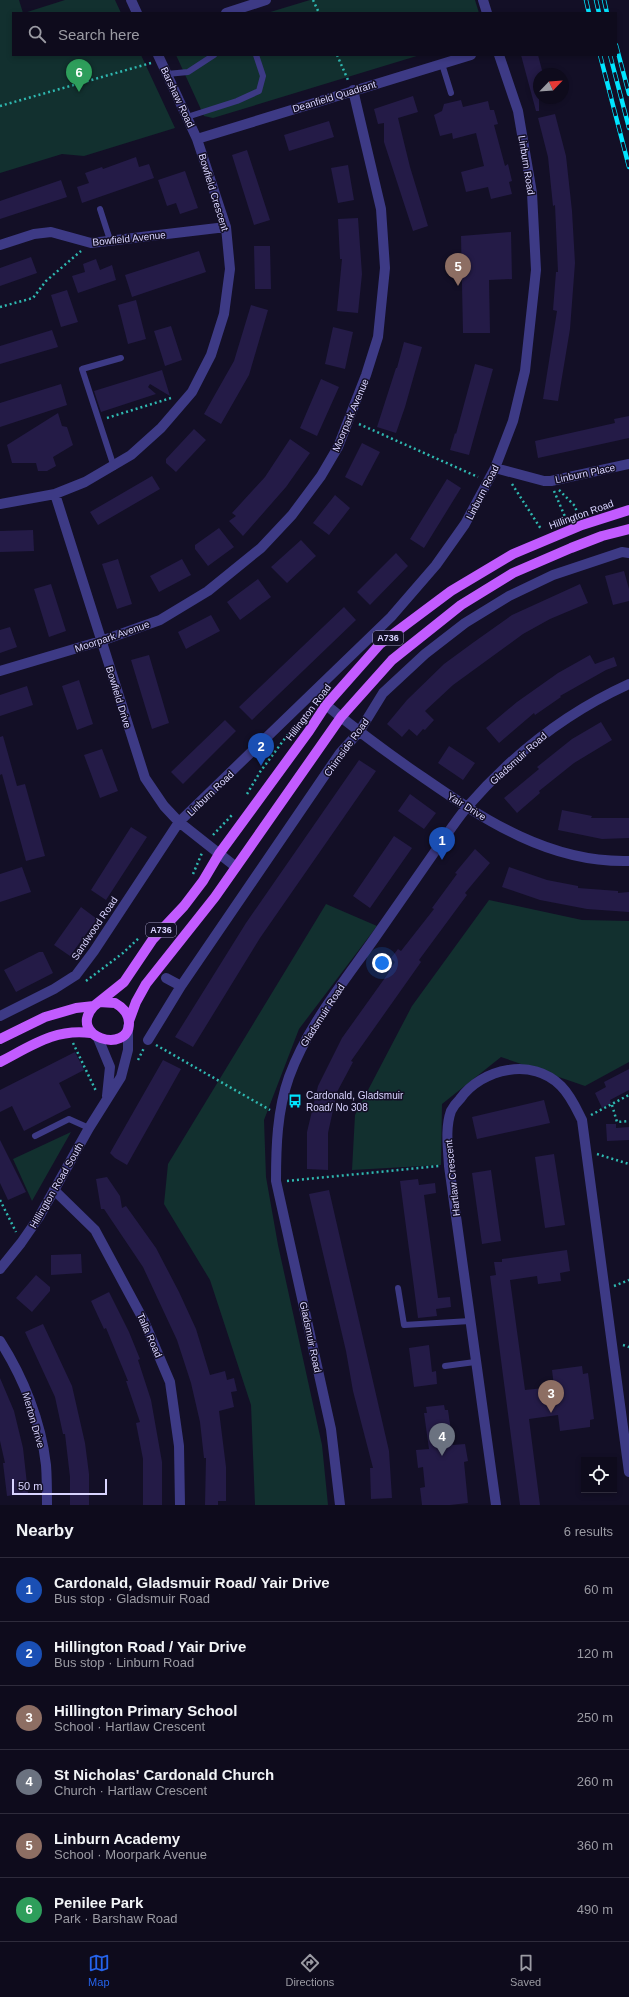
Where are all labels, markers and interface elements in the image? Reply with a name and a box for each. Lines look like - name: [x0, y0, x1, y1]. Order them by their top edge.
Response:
- search box: [12, 12, 617, 56]
- icon: search: [26, 23, 48, 45]
- text: Search here: [58, 26, 140, 43]
- pin: 6: [66, 59, 92, 92]
- street label: Barshaw Road: [159, 65, 196, 129]
- north arrow: [533, 68, 569, 104]
- street label: Deanfield Quadrant: [291, 78, 377, 114]
- street label: Linburn Road: [516, 135, 537, 196]
- street label: Bowfield Crescent: [196, 152, 231, 232]
- street label: Bowfield Avenue: [92, 229, 167, 248]
- pin: 5: [445, 253, 471, 286]
- street label: Moorpark Avenue: [330, 377, 371, 453]
- street label: Linburn Place: [554, 462, 617, 485]
- street label: Linburn Road: [464, 463, 501, 521]
- street label: Hillington Road: [547, 498, 615, 531]
- street label: Moorpark Avenue: [73, 618, 151, 654]
- road number: A736: [373, 631, 403, 645]
- street label: Bowfield Drive: [104, 665, 133, 730]
- street label: Hillington Road: [284, 682, 333, 743]
- street label: Chirnside Road: [322, 716, 371, 778]
- street label: Gladsmuir Road: [488, 730, 549, 787]
- pin: 2: [248, 733, 274, 766]
- street label: Linburn Road: [185, 769, 236, 818]
- street label: Yair Drive: [446, 790, 488, 823]
- pin: 1: [429, 827, 455, 860]
- street label: Sandwood Road: [69, 895, 120, 962]
- road number: A736: [146, 923, 176, 937]
- your location: [372, 953, 392, 973]
- street label: Gladsmuir Road: [298, 982, 347, 1049]
- place label: Cardonald, Gladsmuir Road/ No 308: [306, 1090, 404, 1113]
- bus stop icon: Cardonald, Gladsmuir Road/ No 308: [287, 1093, 303, 1109]
- street label: Hartlaw Crescent: [443, 1139, 462, 1217]
- street label: Hillington Road South: [27, 1141, 85, 1230]
- street label: Gladsmuir Road: [298, 1301, 323, 1374]
- street label: Talla Road: [135, 1311, 164, 1359]
- pin: 3: [538, 1380, 564, 1413]
- street label: Merton Drive: [20, 1391, 47, 1450]
- pin: 4: [429, 1423, 455, 1456]
- map controls: [581, 1457, 617, 1493]
- button: locate: [581, 1457, 617, 1493]
- scale bar: [12, 1477, 107, 1496]
- text: 50 m: [18, 1480, 42, 1492]
- text: Nearby: [16, 1521, 74, 1540]
- text: 6 results: [564, 1524, 613, 1539]
- text: Cardonald, Gladsmuir Road/ Yair Drive: [54, 1574, 330, 1591]
- text: 1: [25, 1582, 33, 1597]
- text: 60 m: [584, 1582, 613, 1597]
- text: Bus stop · Gladsmuir Road: [54, 1591, 210, 1606]
- text: Hillington Road / Yair Drive: [54, 1638, 246, 1655]
- text: 2: [25, 1646, 33, 1661]
- text: 120 m: [577, 1646, 613, 1661]
- text: Bus stop · Linburn Road: [54, 1655, 194, 1670]
- text: Hillington Primary School: [54, 1702, 237, 1719]
- text: 3: [25, 1710, 33, 1725]
- text: 250 m: [577, 1710, 613, 1725]
- text: School · Hartlaw Crescent: [54, 1719, 205, 1734]
- text: St Nicholas' Cardonald Church: [54, 1766, 274, 1783]
- text: 4: [25, 1774, 33, 1789]
- text: 260 m: [577, 1774, 613, 1789]
- text: Church · Hartlaw Crescent: [54, 1783, 207, 1798]
- text: Linburn Academy: [54, 1830, 180, 1847]
- text: 5: [25, 1838, 33, 1853]
- text: 360 m: [577, 1838, 613, 1853]
- text: School · Moorpark Avenue: [54, 1847, 207, 1862]
- text: Penilee Park: [54, 1894, 143, 1911]
- text: 6: [25, 1902, 33, 1917]
- text: 490 m: [577, 1902, 613, 1917]
- text: Park · Barshaw Road: [54, 1911, 178, 1926]
- tab: Map: [88, 1952, 110, 1988]
- tab: Directions: [285, 1952, 334, 1988]
- tab: Saved: [510, 1952, 541, 1988]

